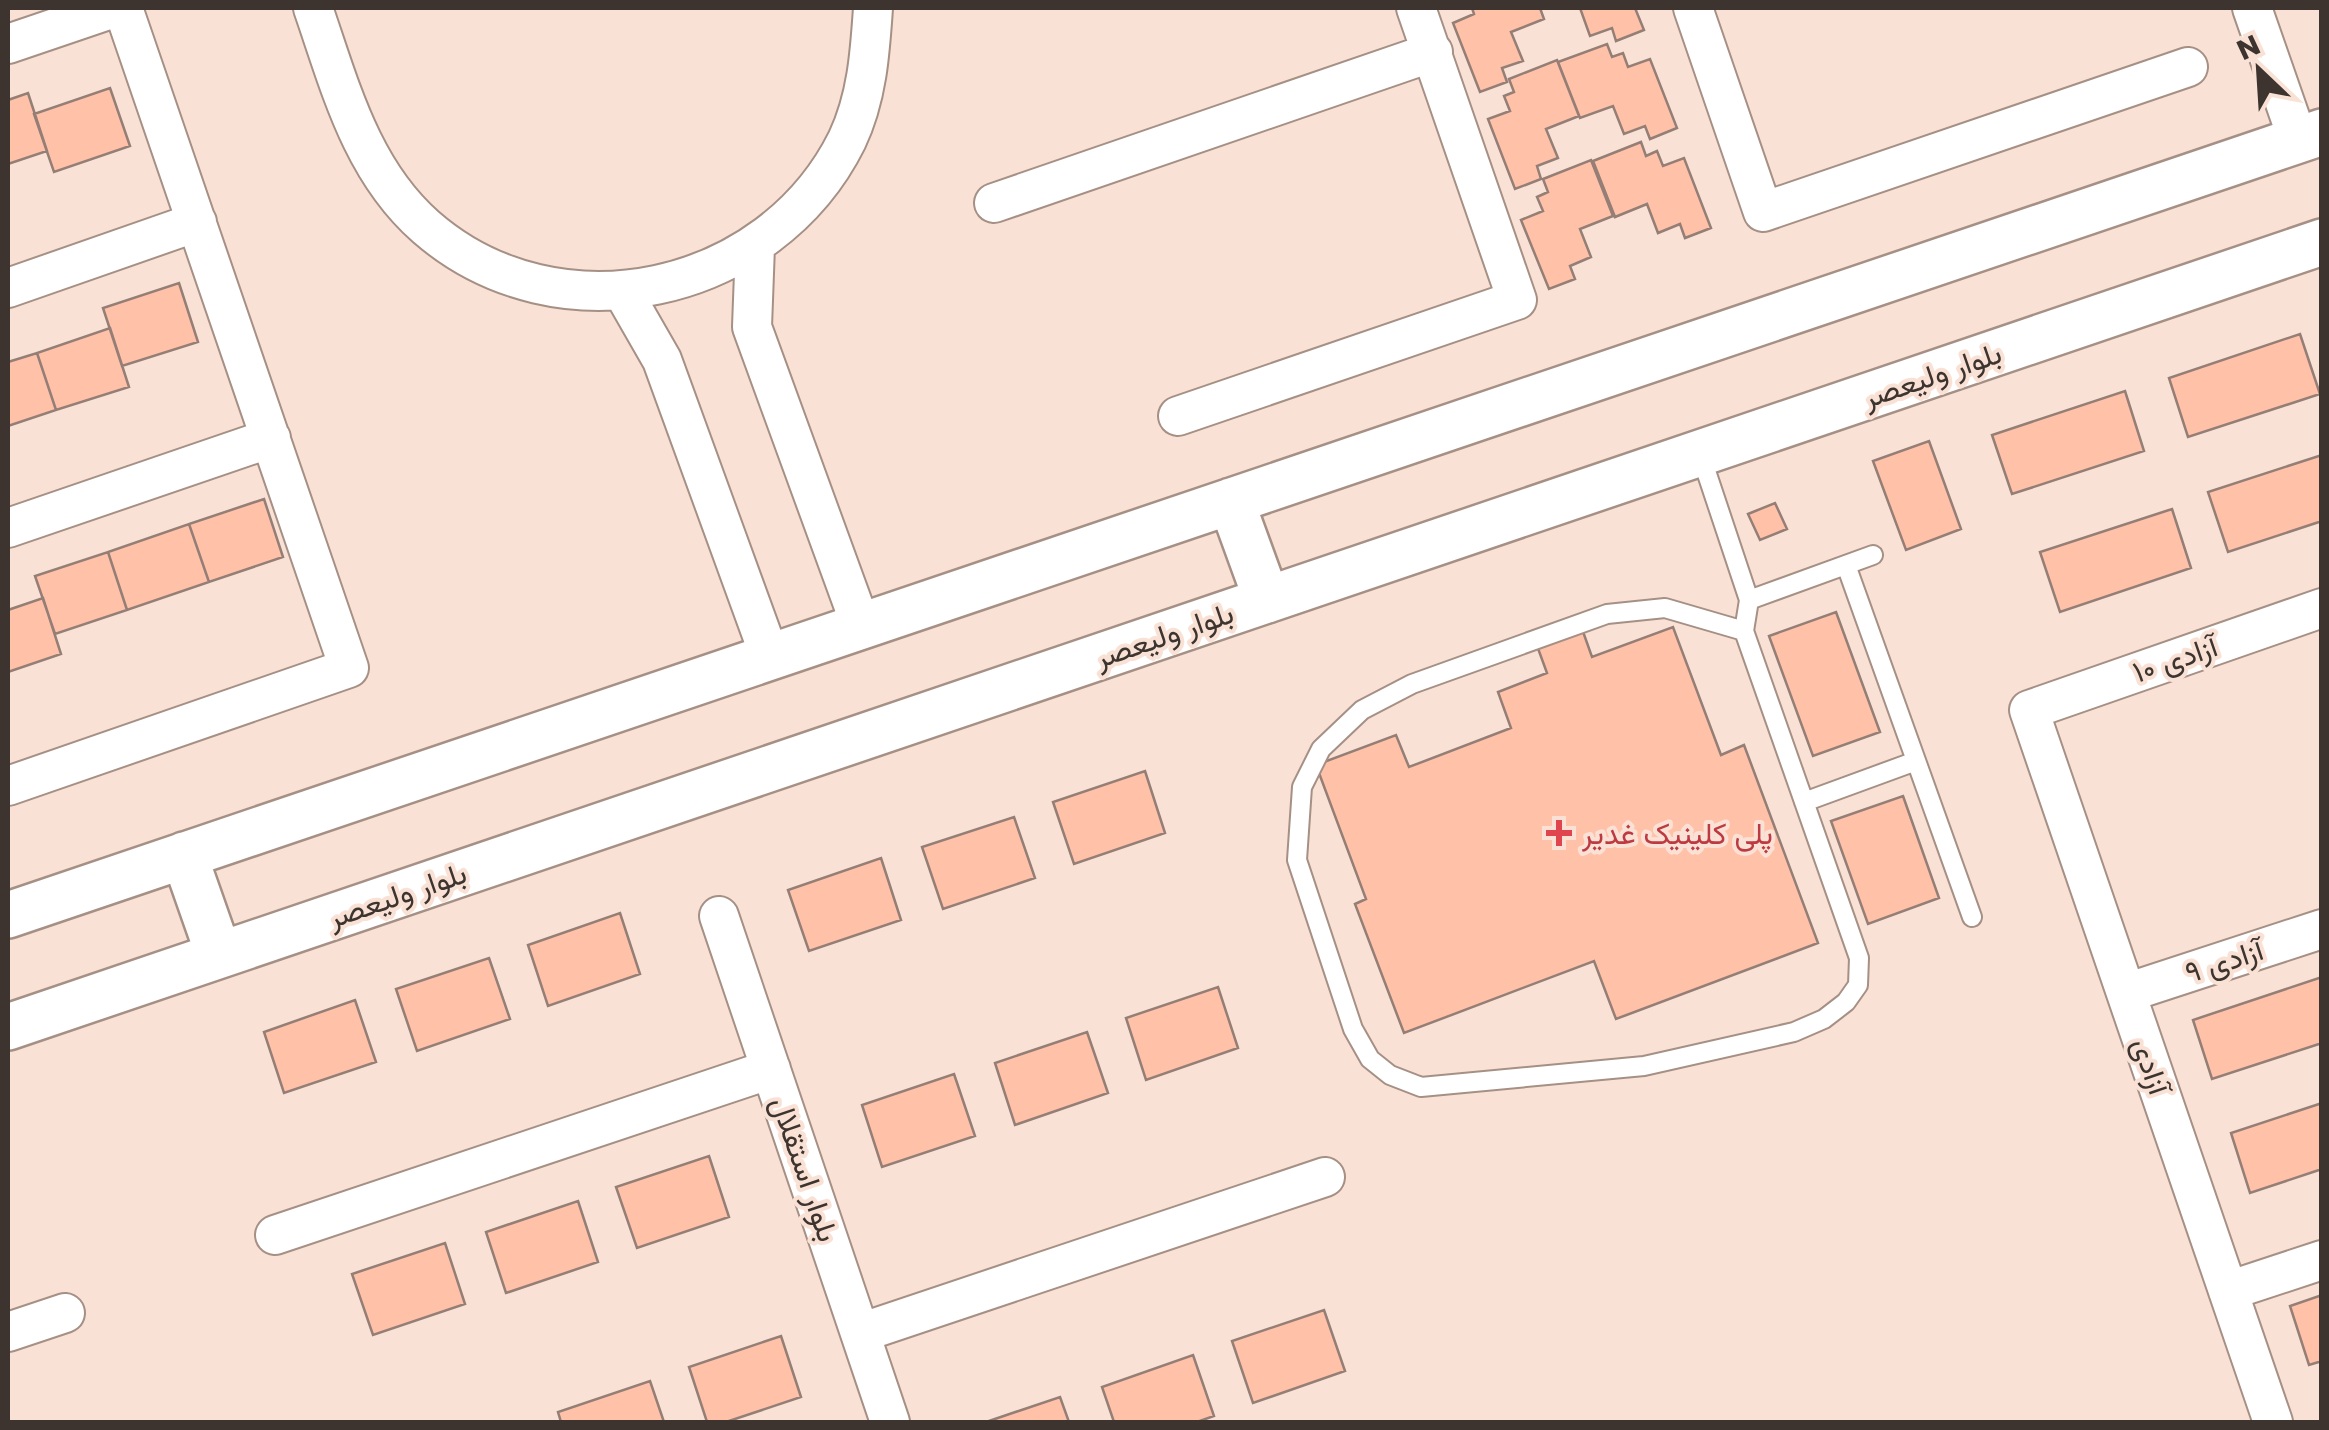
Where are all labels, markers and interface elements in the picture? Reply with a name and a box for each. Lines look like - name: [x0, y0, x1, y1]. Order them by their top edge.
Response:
- north arrow: [2209, 20, 2309, 120]
- text: N: [2231, 26, 2266, 70]
- street label: بلوار ولیعصر: [1856, 331, 2007, 419]
- street label: بلوار ولیعصر: [1088, 591, 1239, 679]
- street label: آزادی ۱۰: [2127, 624, 2225, 693]
- place label: پلی کلینیک غدیر: [1581, 812, 1773, 855]
- marker: پلی کلینیک غدیر: [1546, 820, 1572, 846]
- street label: بلوار ولیعصر: [321, 851, 472, 939]
- street label: آزادی ۹: [2179, 928, 2271, 994]
- street label: آزادی: [2121, 1032, 2181, 1102]
- street label: بلوار استقلال: [760, 1090, 850, 1248]

